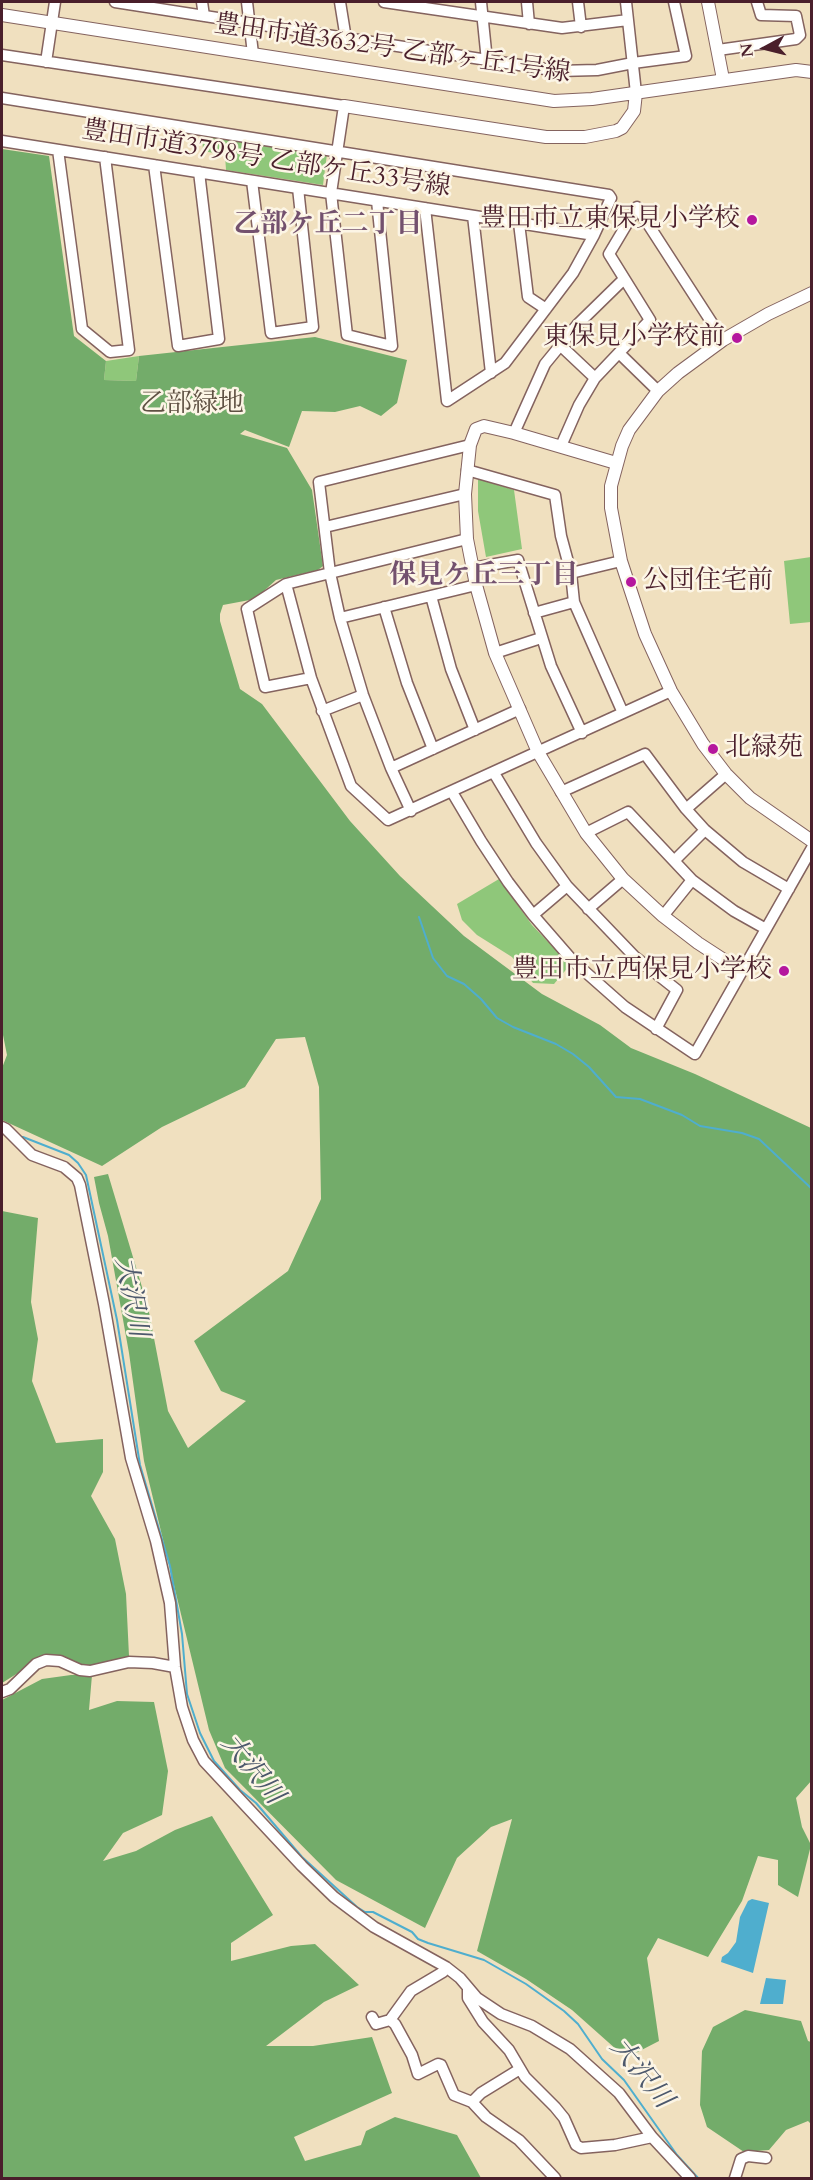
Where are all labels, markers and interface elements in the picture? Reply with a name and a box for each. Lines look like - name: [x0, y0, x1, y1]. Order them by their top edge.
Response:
- street label: 豊田市道3632号 乙部ヶ丘1号線: [212, 10, 572, 90]
- north arrow: [735, 18, 795, 78]
- text: N: [735, 42, 759, 58]
- street label: 豊田市道3798号 乙部ケ丘33号線: [79, 115, 453, 205]
- place label: 豊田市立東保見小学校: [480, 204, 740, 236]
- district label: 乙部ケ丘二丁目: [234, 210, 422, 242]
- marker: 豊田市立東保見小学校: [745, 213, 759, 227]
- place label: 東保見小学校前: [543, 322, 725, 354]
- marker: 東保見小学校前: [730, 331, 744, 345]
- park label: 乙部緑地: [140, 389, 244, 421]
- district label: 保見ケ丘三丁目: [390, 561, 578, 593]
- place label: 公団住宅前: [643, 566, 773, 598]
- marker: 公団住宅前: [624, 575, 638, 589]
- place label: 北緑苑: [725, 733, 803, 765]
- marker: 北緑苑: [706, 742, 720, 756]
- place label: 豊田市立西保見小学校: [512, 955, 772, 987]
- marker: 豊田市立西保見小学校: [777, 964, 791, 978]
- water label: 大沢川: [106, 1254, 154, 1340]
- water label: 大沢川: [213, 1728, 289, 1812]
- water label: 大沢川: [602, 2032, 678, 2116]

